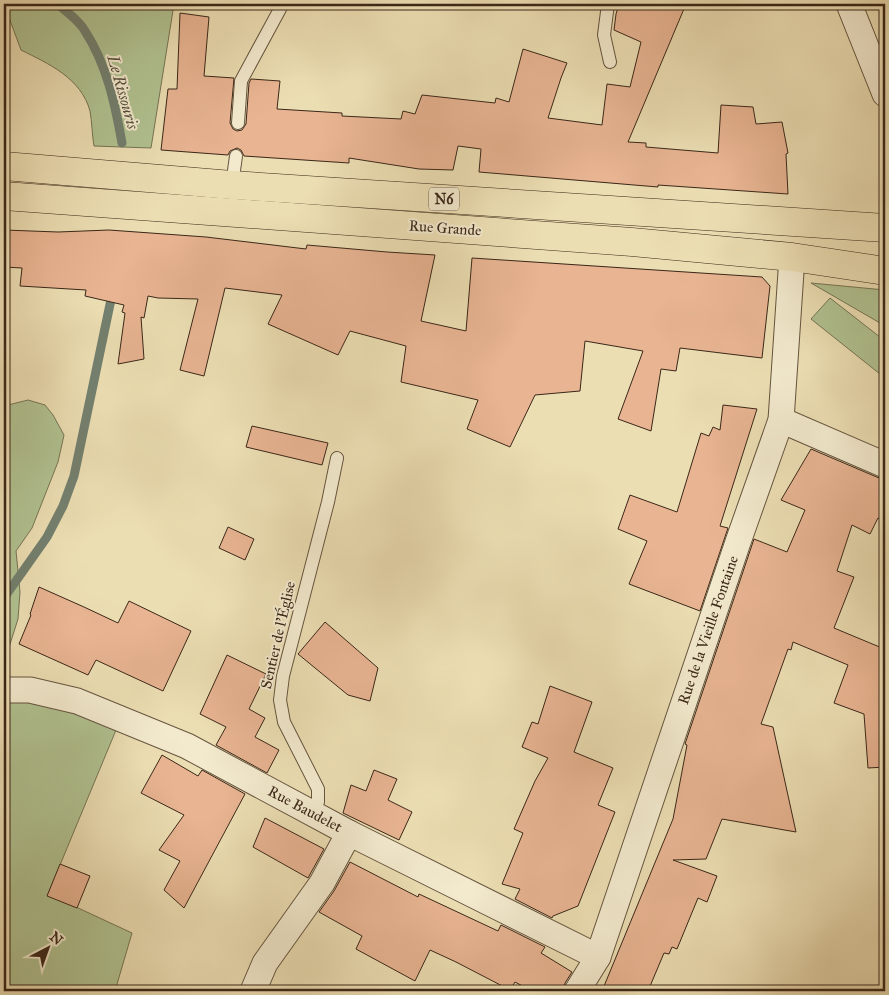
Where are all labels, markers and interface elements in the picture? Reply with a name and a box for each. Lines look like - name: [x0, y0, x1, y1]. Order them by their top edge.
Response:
- water label: Le Rissouris: [103, 52, 143, 132]
- road number: N6: [429, 188, 459, 210]
- street label: Rue Grande: [408, 216, 482, 240]
- street label: Rue de la Vieille Fontaine: [674, 553, 742, 707]
- street label: Sentier de l’Église: [256, 579, 299, 691]
- street label: Rue Baudelet: [265, 782, 346, 836]
- north arrow: [22, 922, 72, 972]
- text: N: [46, 928, 66, 949]

